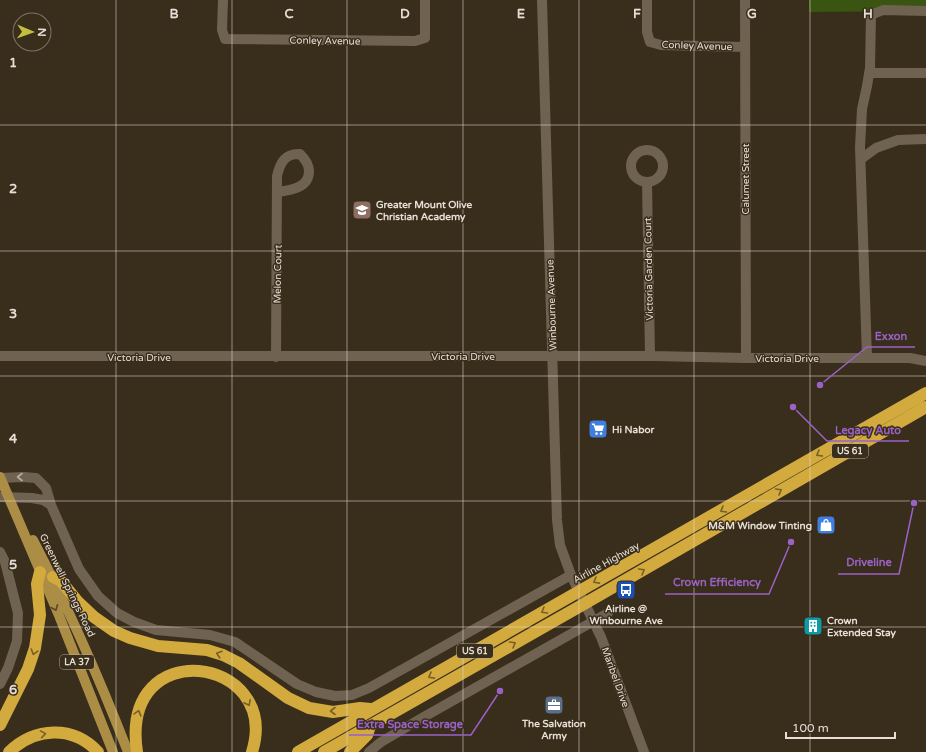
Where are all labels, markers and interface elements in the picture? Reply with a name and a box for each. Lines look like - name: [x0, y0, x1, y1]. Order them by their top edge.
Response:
- text: B: [169, 6, 179, 22]
- text: C: [284, 6, 294, 22]
- text: D: [400, 6, 410, 22]
- text: E: [517, 6, 525, 22]
- text: F: [633, 6, 641, 22]
- text: G: [747, 6, 757, 22]
- text: H: [863, 6, 873, 22]
- north arrow: [12, 12, 52, 52]
- text: N: [35, 28, 48, 37]
- street label: Conley Avenue: [289, 34, 361, 48]
- street label: Conley Avenue: [661, 39, 733, 53]
- text: 1: [9, 55, 17, 71]
- street label: Calumet Street: [740, 143, 752, 215]
- text: 2: [9, 181, 17, 197]
- school or university icon: Greater Mount Olive Christian Academy: [351, 199, 373, 221]
- place label: Greater Mount Olive Christian Academy: [376, 199, 473, 223]
- street label: Victoria Garden Court: [642, 217, 656, 321]
- street label: Melon Court: [271, 244, 285, 304]
- street label: Winbourne Avenue: [544, 259, 560, 351]
- text: 3: [9, 306, 17, 322]
- callout: Exxon: [867, 324, 915, 347]
- text: Exxon: [875, 330, 907, 343]
- street label: Victoria Drive: [431, 351, 495, 363]
- street label: Victoria Drive: [107, 352, 171, 364]
- street label: Victoria Drive: [755, 353, 819, 365]
- supermarket icon: Hi Nabor: [587, 418, 609, 440]
- callout: Legacy Auto: [827, 418, 909, 441]
- place label: Hi Nabor: [612, 424, 655, 436]
- text: Legacy Auto: [835, 424, 901, 438]
- text: 4: [9, 431, 18, 447]
- road number: US 61: [832, 444, 868, 458]
- one-way arrow: [816, 450, 823, 457]
- one-way arrow: [17, 473, 23, 481]
- one-way arrow: [775, 489, 783, 496]
- one-way arrow: [719, 505, 727, 512]
- shop icon: M&M Window Tinting: [815, 514, 837, 536]
- place label: M&M Window Tinting: [708, 520, 812, 532]
- street label: Greenwell Springs Road: [37, 532, 97, 639]
- street label: Airline Highway: [571, 539, 642, 586]
- callout: Driveline: [838, 551, 899, 574]
- text: Driveline: [846, 556, 893, 569]
- text: 5: [9, 557, 17, 573]
- one-way arrow: [638, 568, 645, 575]
- callout: Crown Efficiency: [665, 571, 769, 594]
- text: Crown Efficiency: [673, 576, 761, 590]
- one-way arrow: [593, 577, 600, 584]
- bus stop icon: Airline @ Winbourne Ave: [615, 579, 637, 601]
- place label: Airline @ Winbourne Ave: [589, 603, 663, 627]
- one-way arrow: [51, 605, 59, 612]
- one-way arrow: [541, 606, 548, 613]
- building icon: Crown Extended Stay: [802, 615, 824, 637]
- place label: Crown Extended Stay: [827, 615, 896, 639]
- one-way arrow: [509, 642, 517, 649]
- road number: US 61: [457, 644, 493, 658]
- street label: Maribel Drive: [599, 646, 632, 709]
- one-way arrow: [30, 649, 39, 656]
- one-way arrow: [215, 650, 222, 658]
- road number: LA 37: [60, 655, 94, 669]
- one-way arrow: [428, 671, 435, 678]
- text: 6: [9, 682, 17, 698]
- office icon: The Salvation Army: [543, 694, 565, 716]
- one-way arrow: [244, 699, 251, 707]
- one-way arrow: [330, 707, 336, 715]
- one-way arrow: [133, 710, 142, 717]
- callout: Extra Space Storage: [349, 712, 471, 735]
- scale bar: [786, 714, 895, 740]
- text: Extra Space Storage: [357, 718, 464, 732]
- place label: The Salvation Army: [521, 718, 586, 742]
- text: 100 m: [792, 721, 829, 735]
- one-way arrow: [40, 730, 46, 739]

